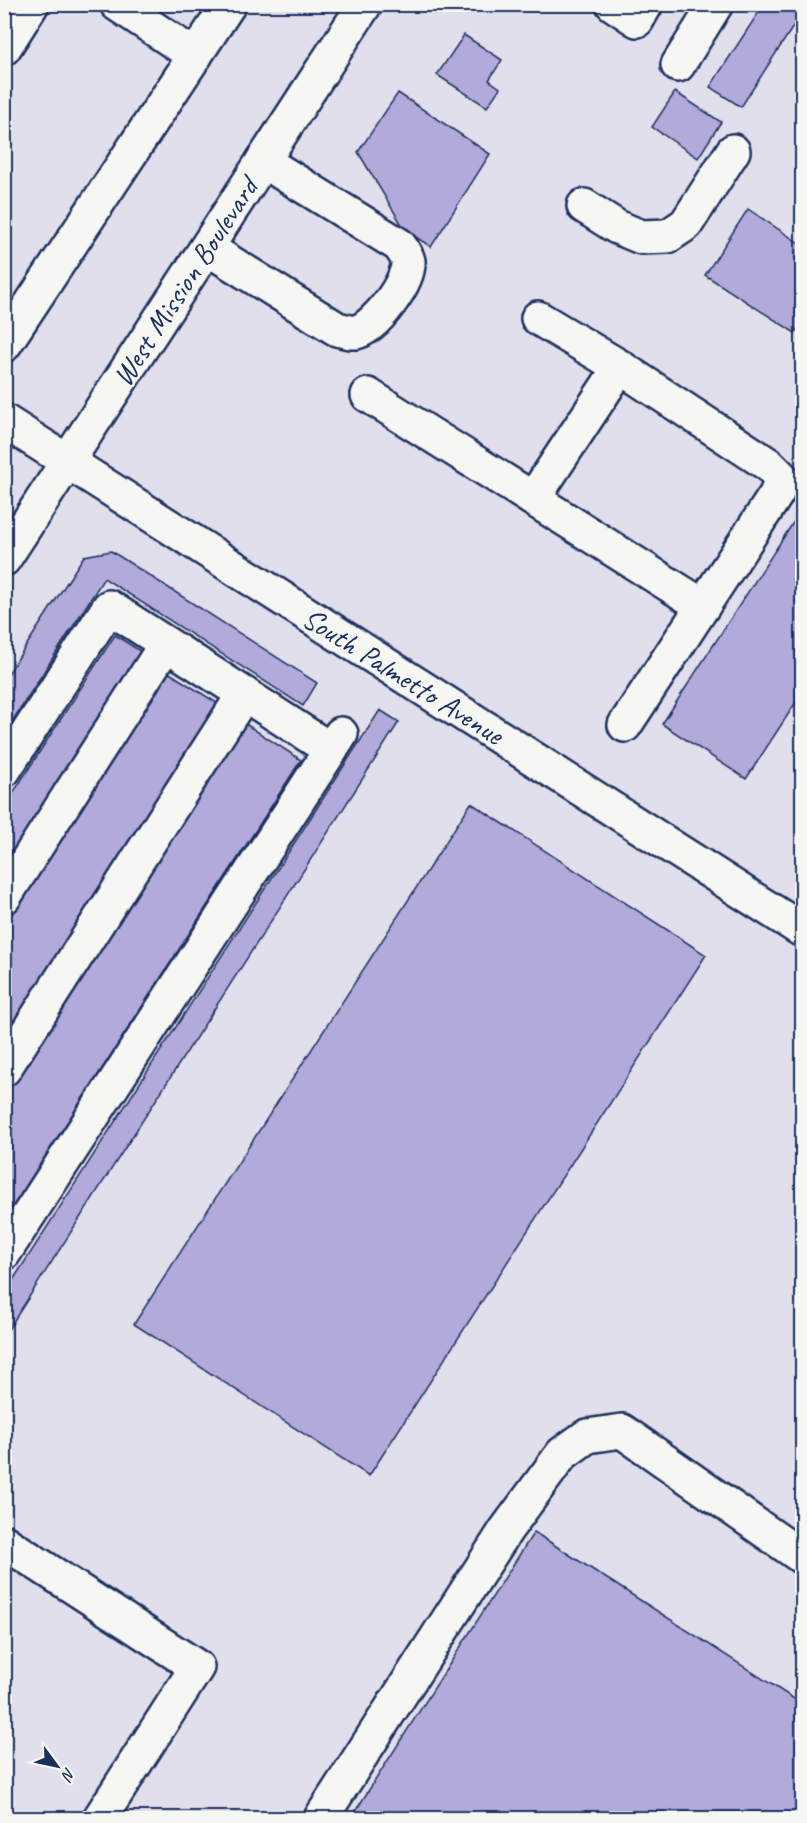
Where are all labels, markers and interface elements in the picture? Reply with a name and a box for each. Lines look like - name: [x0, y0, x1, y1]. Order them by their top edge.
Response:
- street label: West Mission Boulevard: [104, 167, 269, 393]
- street label: South Palmetto Avenue: [295, 599, 513, 754]
- north arrow: [27, 1736, 87, 1796]
- text: N: [56, 1764, 80, 1786]

